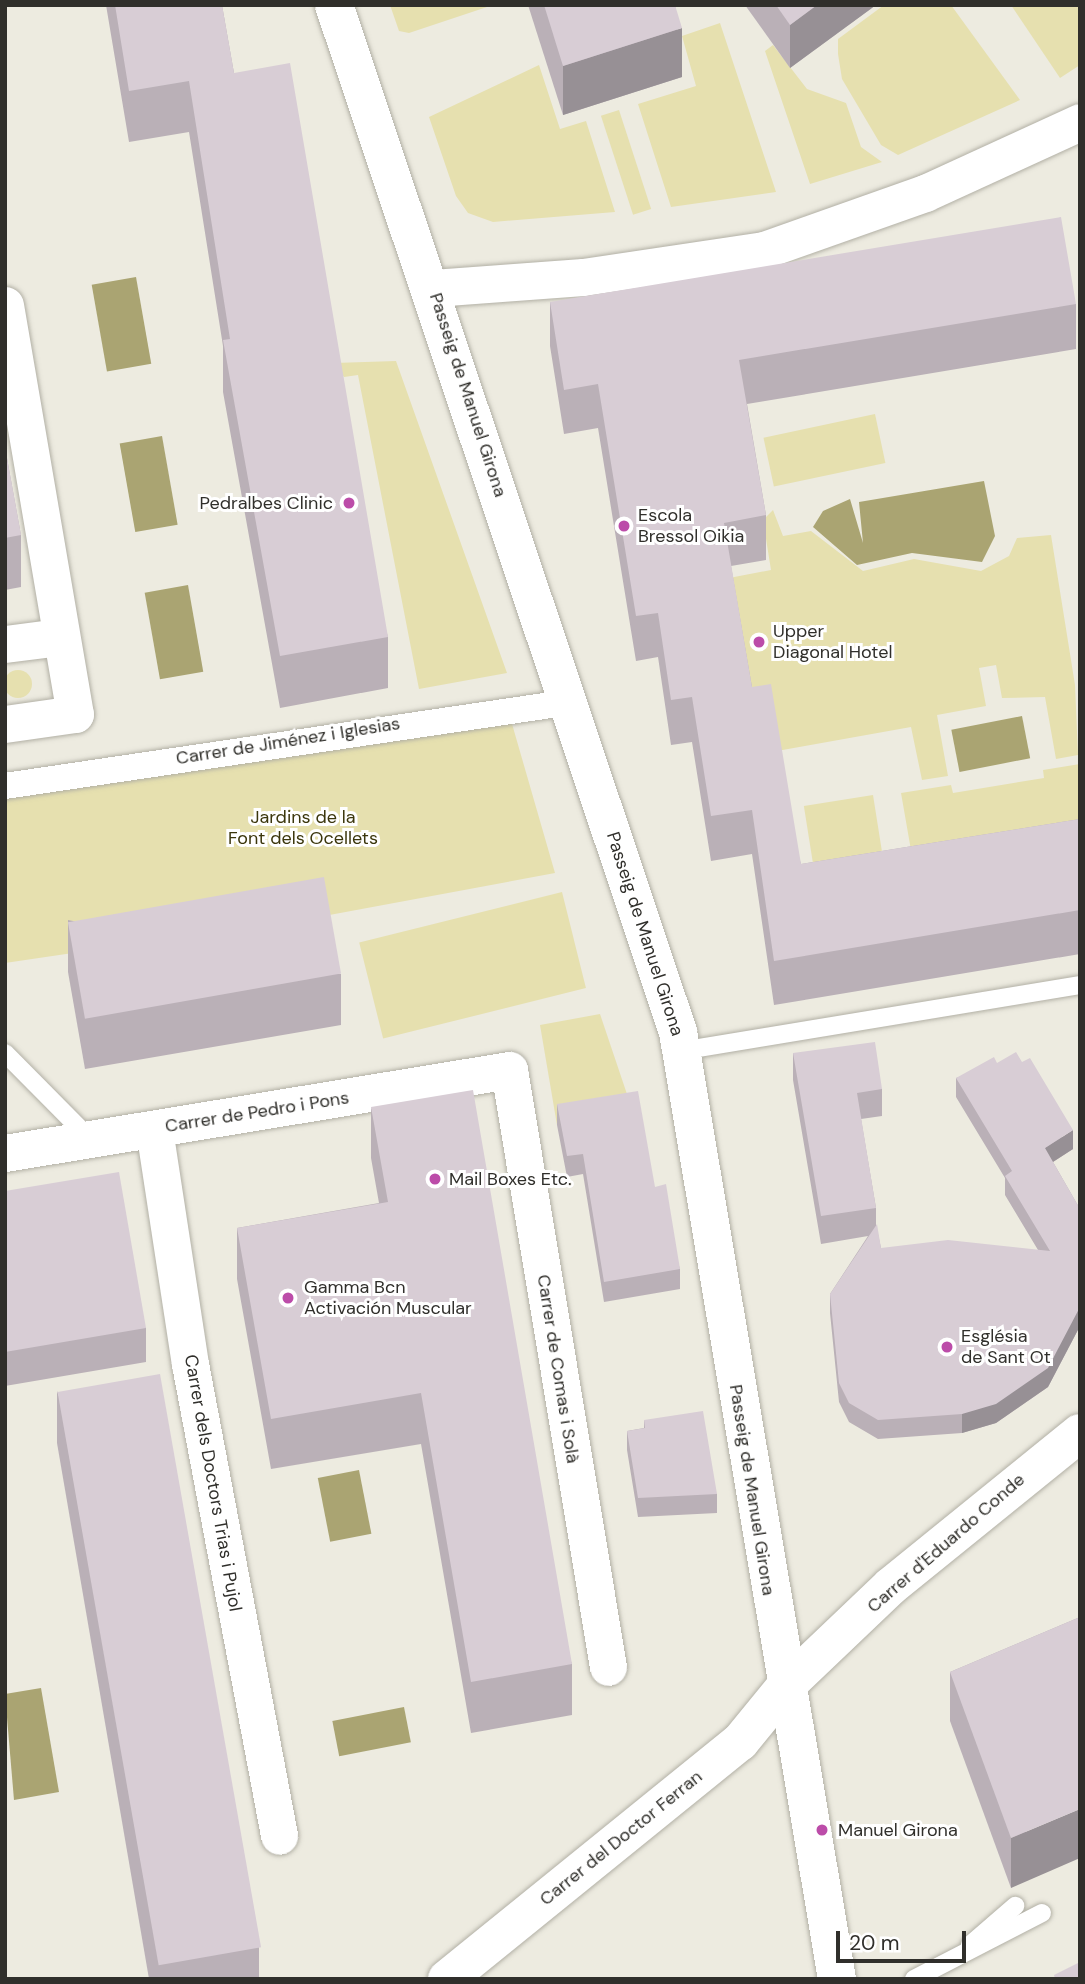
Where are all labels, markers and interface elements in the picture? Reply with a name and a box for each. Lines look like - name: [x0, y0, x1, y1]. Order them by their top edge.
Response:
- street label: Passeig de Manuel Girona: [425, 290, 511, 500]
- place label: Pedralbes Clinic: [200, 492, 333, 514]
- marker: Pedralbes Clinic: [339, 493, 359, 513]
- place label: Escola Bressol Oikia: [638, 505, 744, 548]
- marker: Escola Bressol Oikia: [616, 518, 632, 534]
- place label: Upper Diagonal Hotel: [773, 621, 892, 664]
- marker: Upper Diagonal Hotel: [751, 634, 767, 650]
- street label: Carrer de Jiménez i Iglesias: [174, 713, 402, 769]
- park label: Jardins de la Font dels Ocellets: [228, 807, 378, 850]
- street label: Passeig de Manuel Girona: [602, 829, 688, 1039]
- street label: Carrer de Pedro i Pons: [163, 1087, 351, 1137]
- place label: Mail Boxes Etc.: [449, 1168, 572, 1190]
- marker: Mail Boxes Etc.: [427, 1171, 443, 1187]
- street label: Carrer de Comas i Solà: [532, 1273, 584, 1465]
- place label: Gamma Bcn Activación Muscular: [304, 1277, 472, 1320]
- marker: Gamma Bcn Activación Muscular: [278, 1288, 298, 1308]
- place label: Església de Sant Ot: [961, 1326, 1051, 1368]
- marker: Església de Sant Ot: [939, 1339, 955, 1355]
- street label: Carrer dels Doctors Trias i Pujol: [180, 1353, 246, 1613]
- street label: Passeig de Manuel Girona: [725, 1383, 779, 1597]
- street label: Carrer d'Eduardo Conde: [863, 1469, 1029, 1617]
- street label: Carrer del Doctor Ferran: [535, 1766, 707, 1910]
- place label: Manuel Girona: [838, 1819, 958, 1841]
- marker: Manuel Girona: [812, 1820, 832, 1840]
- scale bar: [840, 1918, 970, 1962]
- text: 20 m: [849, 1929, 900, 1957]

